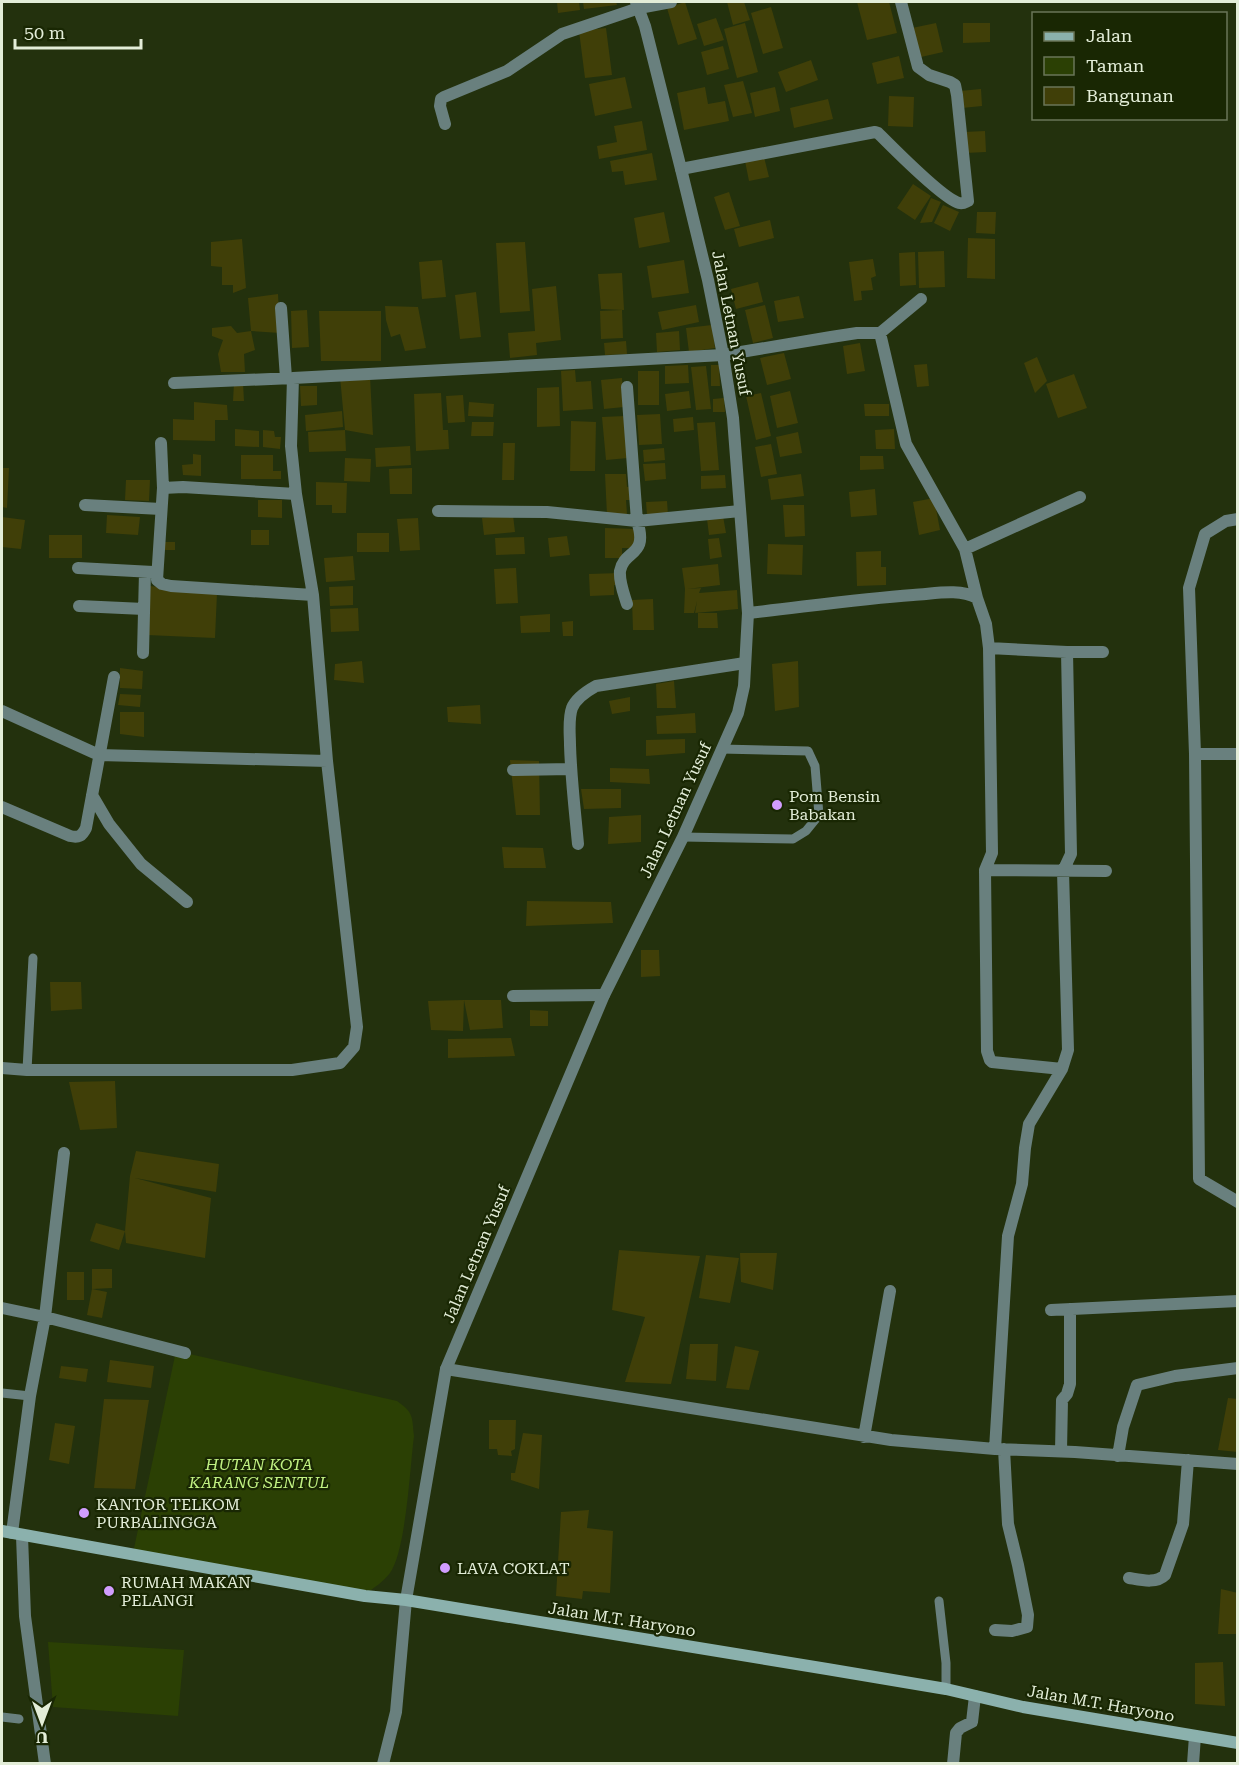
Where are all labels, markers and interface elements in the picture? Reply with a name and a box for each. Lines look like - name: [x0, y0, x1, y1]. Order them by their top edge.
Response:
- scale bar: [15, 12, 141, 50]
- legend: [1032, 12, 1227, 120]
- text: 50 m: [24, 22, 65, 43]
- text: Jalan: [1086, 25, 1133, 46]
- text: Taman: [1086, 55, 1145, 76]
- text: Bangunan: [1086, 85, 1174, 106]
- street label: Jalan Letnan Yusuf: [708, 249, 755, 398]
- street label: Jalan Letnan Yusuf: [636, 739, 716, 881]
- place label: Pom Bensin Babakan: [789, 787, 880, 824]
- marker: Pom Bensin Babakan: [770, 798, 784, 812]
- street label: Jalan Letnan Yusuf: [439, 1182, 514, 1326]
- park label: HUTAN KOTA KARANG SENTUL: [188, 1455, 329, 1492]
- place label: KANTOR TELKOM PURBALINGGA: [96, 1495, 240, 1532]
- marker: KANTOR TELKOM PURBALINGGA: [77, 1506, 91, 1520]
- place label: LAVA COKLAT: [457, 1559, 570, 1578]
- marker: LAVA COKLAT: [438, 1561, 452, 1575]
- place label: RUMAH MAKAN PELANGI: [121, 1573, 251, 1610]
- marker: RUMAH MAKAN PELANGI: [102, 1584, 116, 1598]
- street label: Jalan M.T. Haryono: [547, 1598, 697, 1641]
- street label: Jalan M.T. Haryono: [1026, 1681, 1176, 1726]
- north arrow: [12, 1693, 72, 1753]
- text: U: [36, 1728, 48, 1747]

